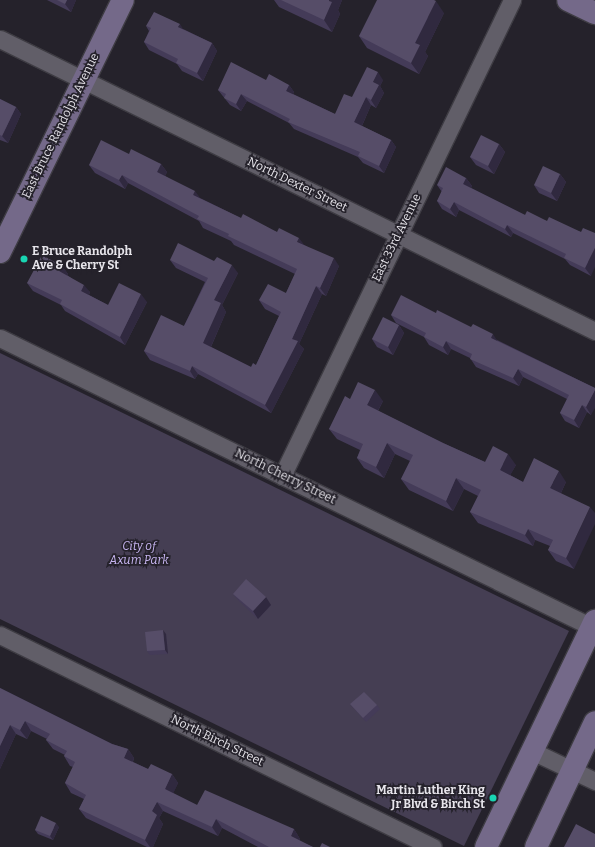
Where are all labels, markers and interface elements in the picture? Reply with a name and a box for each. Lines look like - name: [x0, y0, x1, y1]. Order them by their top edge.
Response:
- street label: East Bruce Randolph Avenue: [19, 51, 103, 201]
- street label: North Dexter Street: [245, 155, 349, 215]
- street label: East 33rd Avenue: [369, 192, 425, 284]
- place label: E Bruce Randolph Ave & Cherry St: [32, 245, 132, 273]
- marker: E Bruce Randolph Ave & Cherry St: [19, 254, 29, 264]
- street label: North Cherry Street: [232, 446, 338, 508]
- park label: City of Axum Park: [109, 540, 169, 568]
- street label: North Birch Street: [168, 712, 266, 770]
- place label: Martin Luther King Jr Blvd & Birch St: [376, 784, 485, 812]
- marker: Martin Luther King Jr Blvd & Birch St: [488, 793, 498, 803]

